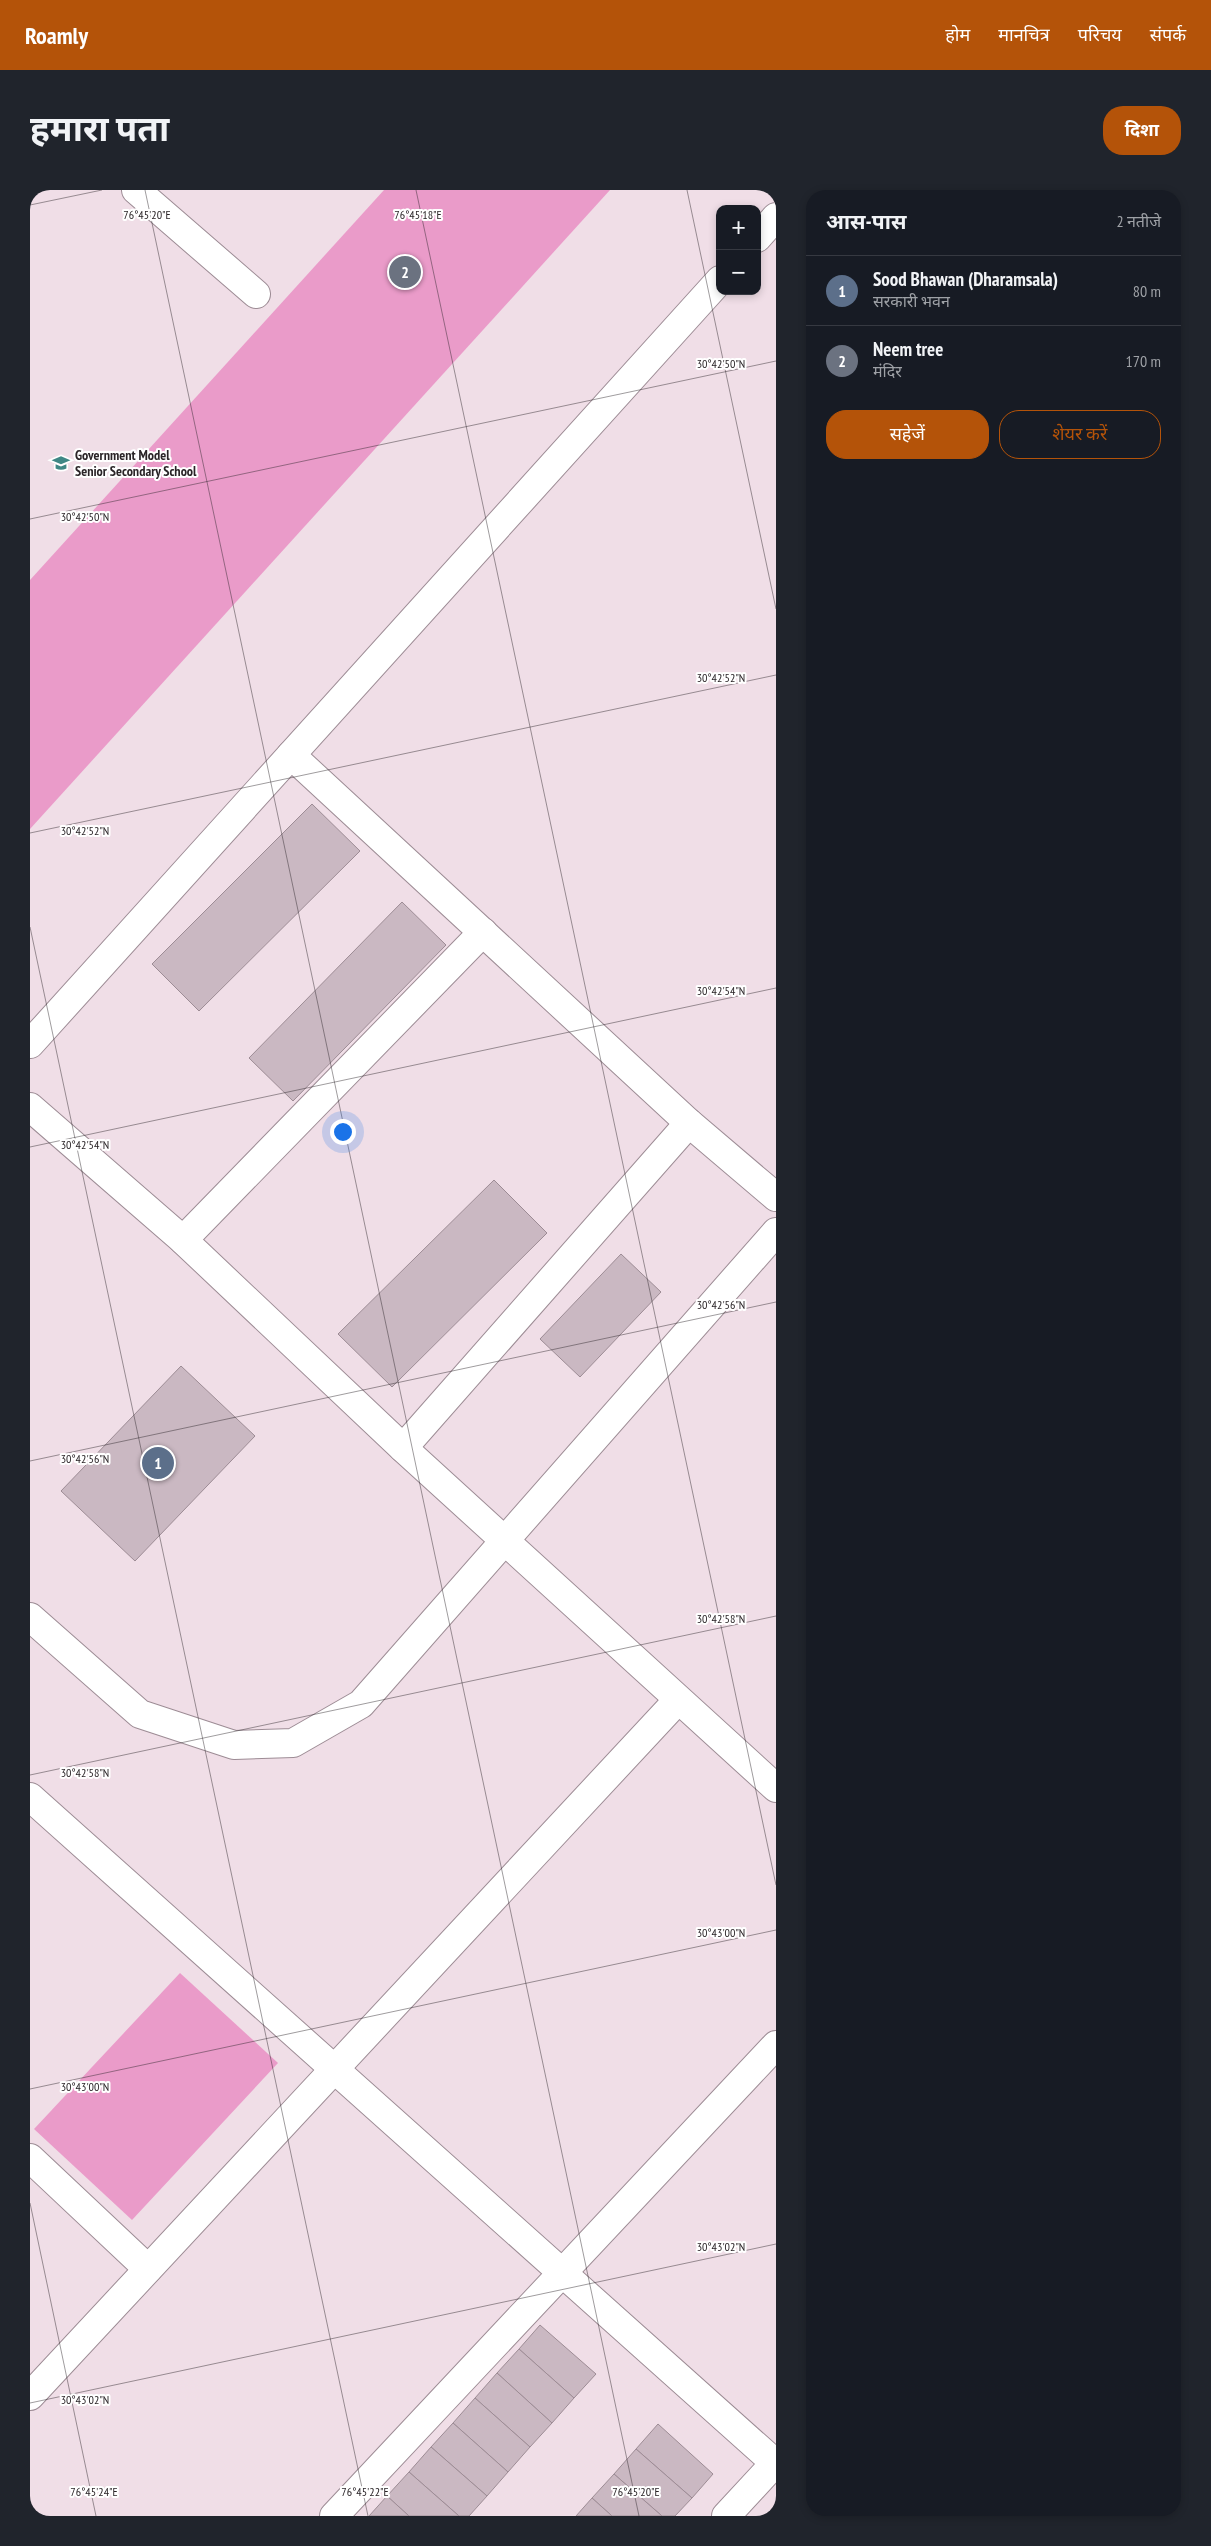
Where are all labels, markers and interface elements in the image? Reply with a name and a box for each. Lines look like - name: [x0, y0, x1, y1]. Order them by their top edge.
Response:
- text: Roamly: [25, 20, 88, 51]
- text: होम: [945, 23, 970, 46]
- text: मानचित्र: [998, 23, 1050, 46]
- text: परिचय: [1078, 23, 1122, 46]
- text: संपर्क: [1150, 23, 1186, 46]
- text: हमारा पता: [30, 105, 169, 151]
- button: दिशा: [1103, 106, 1181, 155]
- map controls: [716, 205, 761, 295]
- button: +: [716, 205, 761, 250]
- text: 76°45'20"E: [123, 207, 171, 222]
- text: 76°45'18"E: [394, 207, 442, 222]
- text: आस-पास: [826, 208, 906, 235]
- text: 2 नतीजे: [1116, 211, 1161, 231]
- button: −: [716, 250, 761, 295]
- pin: 2: [389, 253, 421, 291]
- text: Sood Bhawan (Dharamsala): [873, 267, 1058, 291]
- text: 1: [838, 281, 846, 301]
- text: 80 m: [1133, 281, 1161, 301]
- text: सरकारी भवन: [873, 291, 950, 311]
- text: Neem tree: [873, 337, 943, 361]
- text: 2: [838, 351, 846, 371]
- text: 170 m: [1126, 351, 1161, 371]
- text: 30°42'50"N: [697, 356, 745, 371]
- text: मंदिर: [873, 361, 902, 381]
- button: सहेजें: [826, 410, 989, 459]
- button: शेयर करें: [999, 410, 1161, 459]
- place label: Government Model Senior Secondary School: [75, 446, 197, 480]
- school or university icon: Government Model Senior Secondary School: [51, 453, 71, 473]
- text: 30°42'50"N: [61, 509, 109, 524]
- text: 30°42'52"N: [697, 670, 745, 685]
- text: 30°42'52"N: [61, 823, 109, 838]
- text: 30°42'54"N: [697, 983, 745, 998]
- your location: [330, 1119, 356, 1145]
- text: 30°42'54"N: [61, 1137, 109, 1152]
- text: 30°42'56"N: [697, 1297, 745, 1312]
- pin: 1: [142, 1444, 174, 1482]
- text: 30°42'56"N: [61, 1451, 109, 1466]
- text: 30°42'58"N: [697, 1611, 745, 1626]
- text: 30°42'58"N: [61, 1765, 109, 1780]
- text: 30°43'00"N: [697, 1925, 745, 1940]
- text: 30°43'00"N: [61, 2079, 109, 2094]
- text: 30°43'02"N: [697, 2239, 745, 2254]
- text: 30°43'02"N: [61, 2392, 109, 2407]
- text: 76°45'24"E: [70, 2484, 118, 2499]
- text: 76°45'22"E: [341, 2484, 389, 2499]
- text: 76°45'20"E: [612, 2484, 660, 2499]

